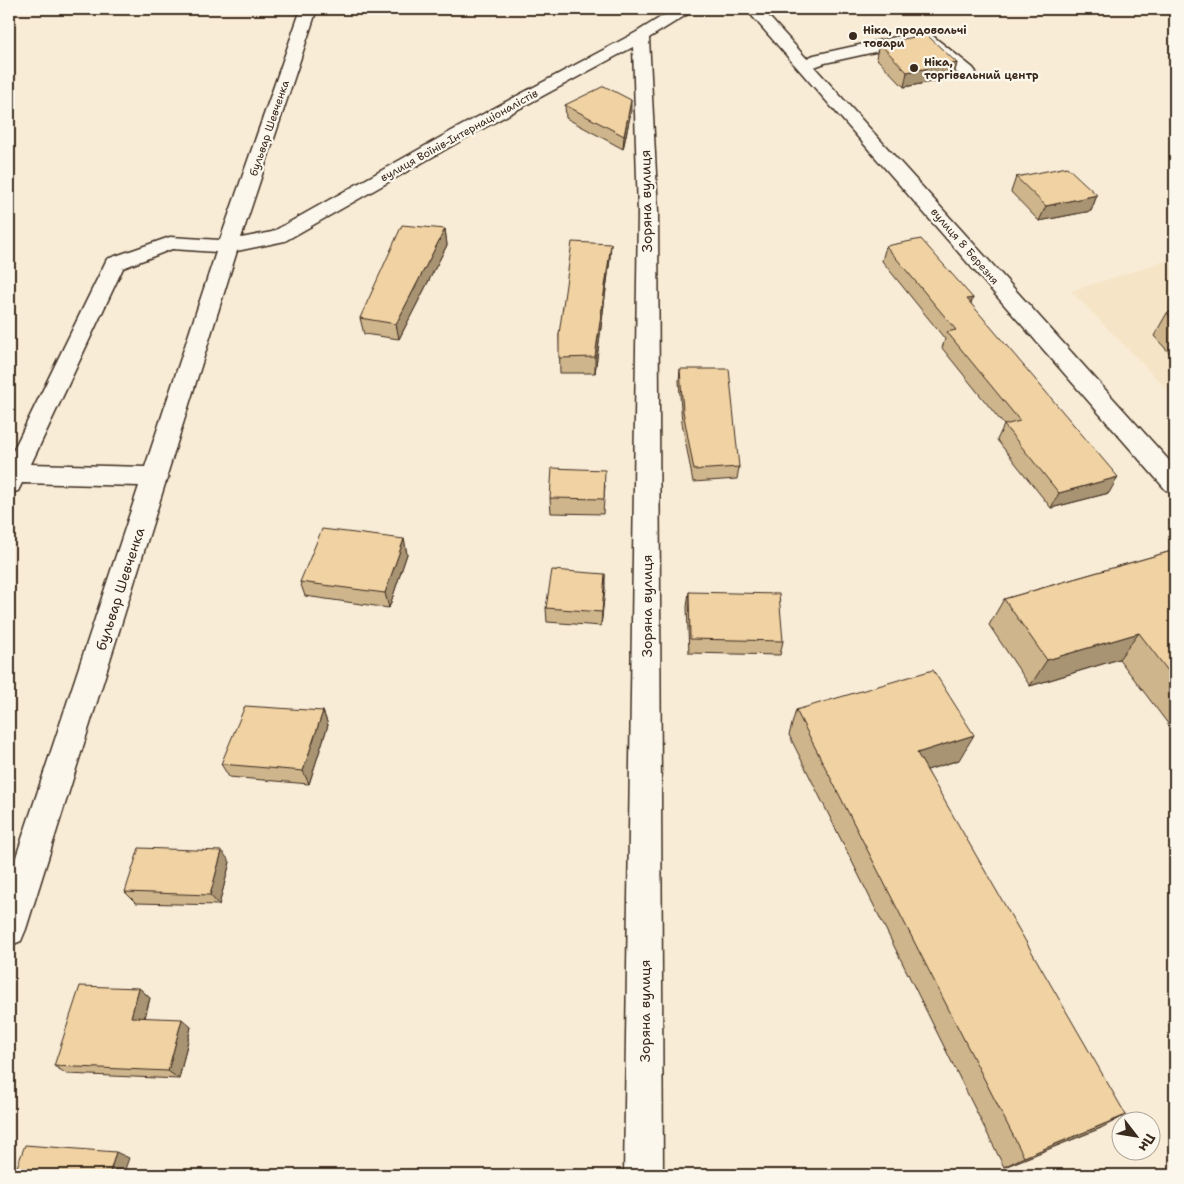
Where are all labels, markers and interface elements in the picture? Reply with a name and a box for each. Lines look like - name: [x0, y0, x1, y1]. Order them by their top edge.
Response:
- place label: Ніка, продовольчі товари: [863, 23, 967, 51]
- marker: Ніка, продовольчі товари: [847, 30, 859, 42]
- place label: Ніка, торгівельний центр: [924, 55, 1039, 83]
- marker: Ніка, торгівельний центр: [908, 62, 920, 74]
- street label: бульвар Шевченка: [246, 78, 293, 178]
- street label: вулиця Воїнів-Інтернаціоналістів: [378, 86, 541, 185]
- street label: Зоряна вулиця: [636, 149, 656, 253]
- street label: вулиця 8 Березня: [927, 205, 1002, 288]
- street label: бульвар Шевченка: [92, 525, 148, 653]
- street label: Зоряна вулиця: [638, 555, 656, 657]
- street label: Зоряна вулиця: [636, 960, 654, 1062]
- north arrow: [1112, 1112, 1162, 1162]
- text: Пн: [1135, 1130, 1160, 1155]

